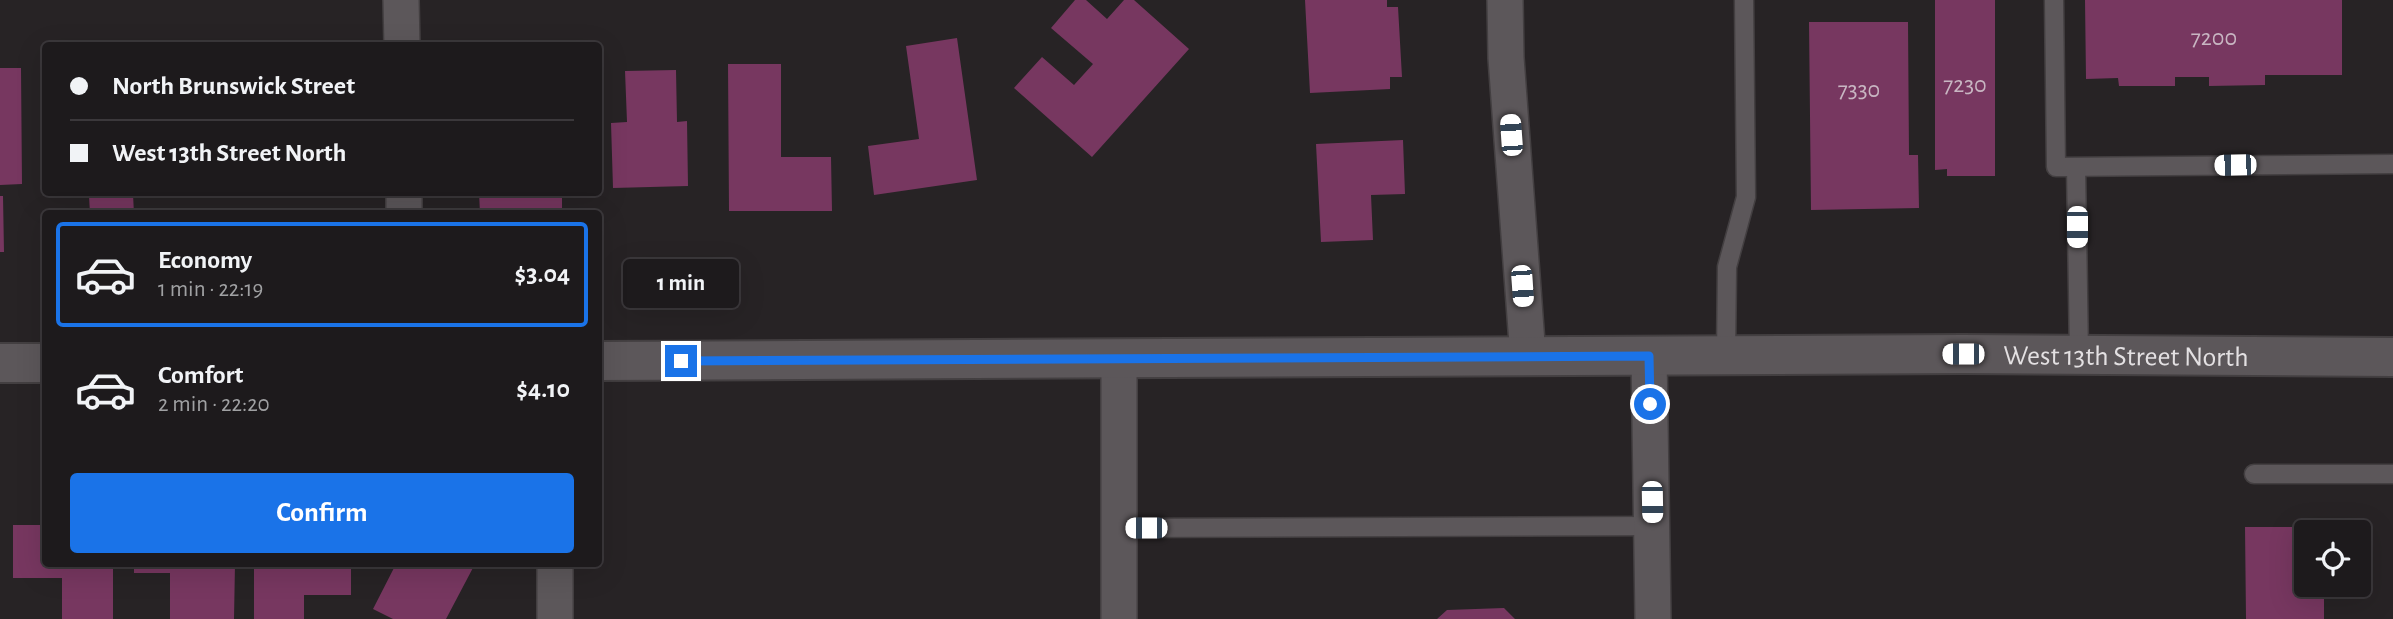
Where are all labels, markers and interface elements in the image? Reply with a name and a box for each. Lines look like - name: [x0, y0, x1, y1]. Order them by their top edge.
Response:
- house number: 7200: [2191, 26, 2237, 50]
- text: North Brunswick Street: [112, 73, 355, 99]
- house number: 7230: [1943, 73, 1987, 97]
- house number: 7330: [1838, 78, 1880, 102]
- car: [1500, 113, 1523, 157]
- text: West 13th Street North: [112, 140, 346, 166]
- car: [2214, 154, 2257, 176]
- car: [2067, 206, 2088, 248]
- icon: car: [74, 243, 137, 306]
- text: Economy: [158, 247, 252, 273]
- callout: 1 min: [623, 260, 739, 308]
- text: $3.04: [515, 261, 570, 287]
- car: [1511, 264, 1534, 308]
- text: 1 min: [657, 272, 705, 295]
- text: 1 min · 22:19: [158, 278, 263, 301]
- street label: West 13th Street North: [2003, 342, 2249, 372]
- car: [1943, 344, 1985, 365]
- route end: [665, 345, 697, 377]
- icon: car: [74, 358, 137, 421]
- text: Comfort: [158, 362, 243, 388]
- text: $4.10: [516, 376, 570, 402]
- route start: [1634, 388, 1666, 420]
- text: 2 min · 22:20: [158, 393, 270, 416]
- button: Confirm: [70, 473, 574, 553]
- car: [1642, 481, 1663, 523]
- car: [1126, 518, 1168, 539]
- map controls: [2294, 520, 2371, 597]
- button: locate: [2294, 520, 2371, 597]

